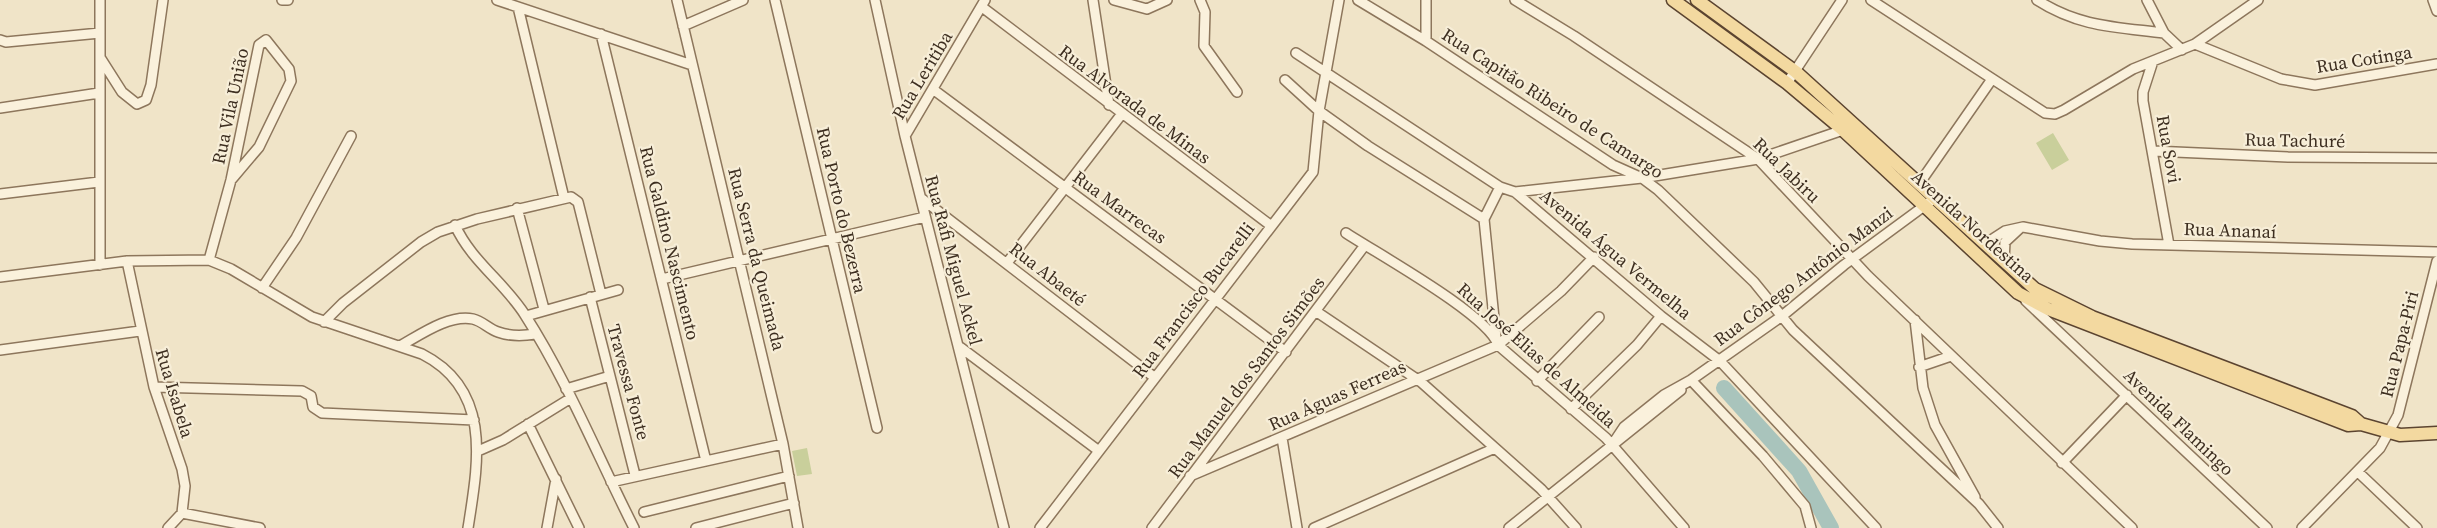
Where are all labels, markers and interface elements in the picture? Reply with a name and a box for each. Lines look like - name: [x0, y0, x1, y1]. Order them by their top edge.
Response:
- street label: Rua Capitão Ribeiro de Camargo: [1437, 22, 1669, 184]
- street label: Rua Leritiba: [886, 25, 959, 124]
- street label: Rua Alvorada de Minas: [1054, 39, 1216, 170]
- street label: Rua Cotinga: [2314, 39, 2415, 79]
- street label: Rua Vila União: [205, 45, 255, 166]
- street label: Rua Sovi: [2151, 113, 2187, 185]
- street label: Rua Porto do Bezerra: [811, 124, 873, 296]
- street label: Rua Tachuré: [2244, 127, 2346, 153]
- street label: Rua Jabiru: [1748, 132, 1826, 208]
- street label: Rua Galdino Nascimento: [634, 144, 706, 343]
- street label: Rua Marrecas: [1068, 164, 1172, 250]
- street label: Avenida Nordestina: [1906, 164, 2040, 288]
- street label: Rua Serra da Queimada: [722, 165, 792, 354]
- street label: Rua Rafi Miguel Ackel: [919, 172, 989, 348]
- street label: Avenida Água Vermelha: [1535, 183, 1698, 326]
- street label: Rua Cônego Antônio Manzi: [1708, 200, 1898, 352]
- street label: Rua Ananaí: [2183, 216, 2277, 244]
- street label: Rua Francisco Bucarelli: [1126, 217, 1260, 383]
- street label: Rua Abaeté: [1004, 236, 1092, 312]
- street label: Rua Manuel dos Santos Simões: [1162, 271, 1330, 483]
- street label: Rua José Elias de Almeida: [1452, 277, 1623, 434]
- street label: Rua Papa-Piri: [2374, 288, 2424, 400]
- street label: Travessa Fonte: [602, 321, 656, 443]
- street label: Rua Isabela: [150, 345, 201, 442]
- street label: Rua Águas Ferreas: [1264, 353, 1410, 437]
- street label: Avenida Flamingo: [2118, 363, 2240, 481]

